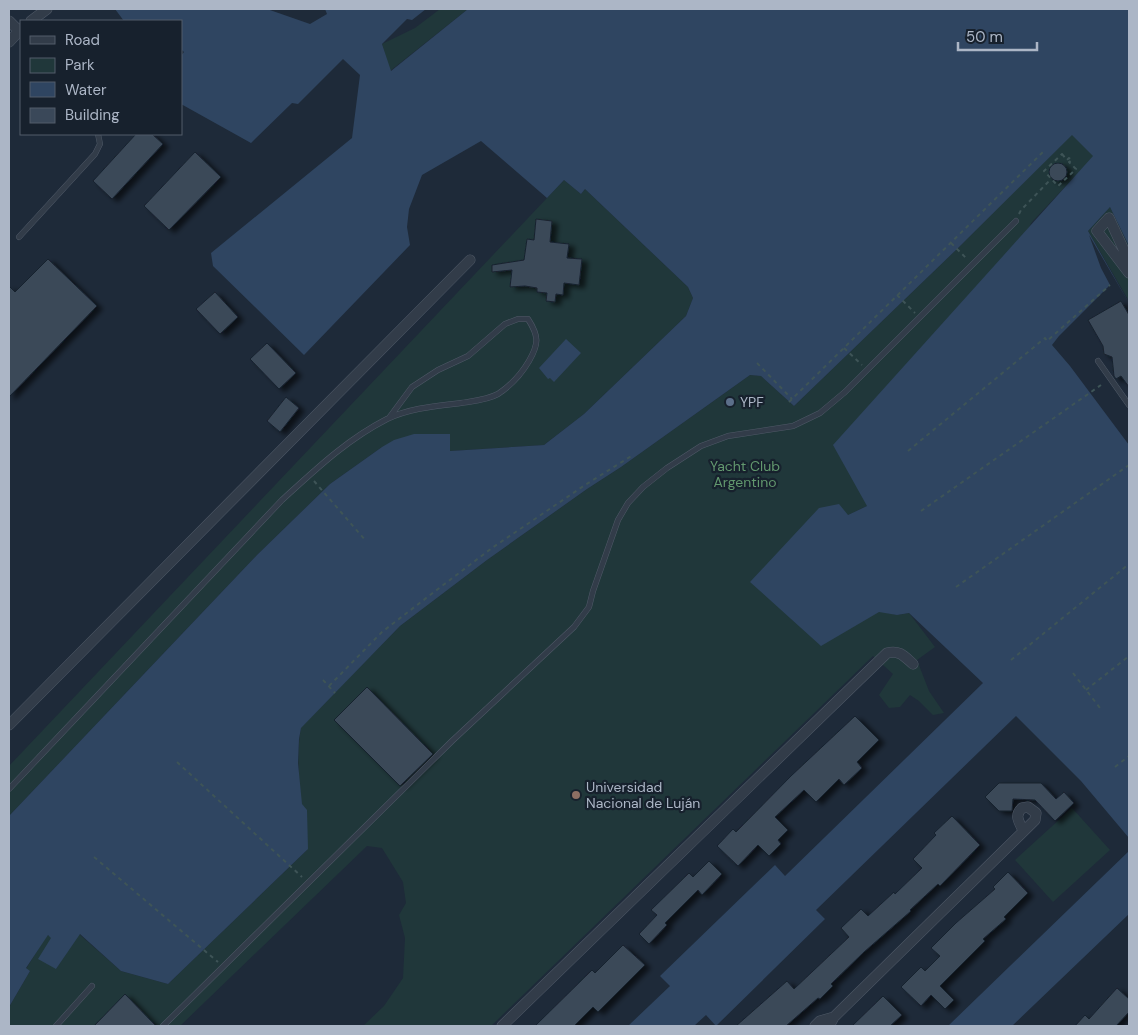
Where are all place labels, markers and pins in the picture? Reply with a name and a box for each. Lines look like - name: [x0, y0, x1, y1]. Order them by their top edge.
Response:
- place label: YPF: [740, 393, 764, 411]
- marker: YPF: [724, 396, 736, 408]
- place label: Universidad Nacional de Luján: [586, 778, 700, 812]
- marker: Universidad Nacional de Luján: [570, 789, 582, 801]

